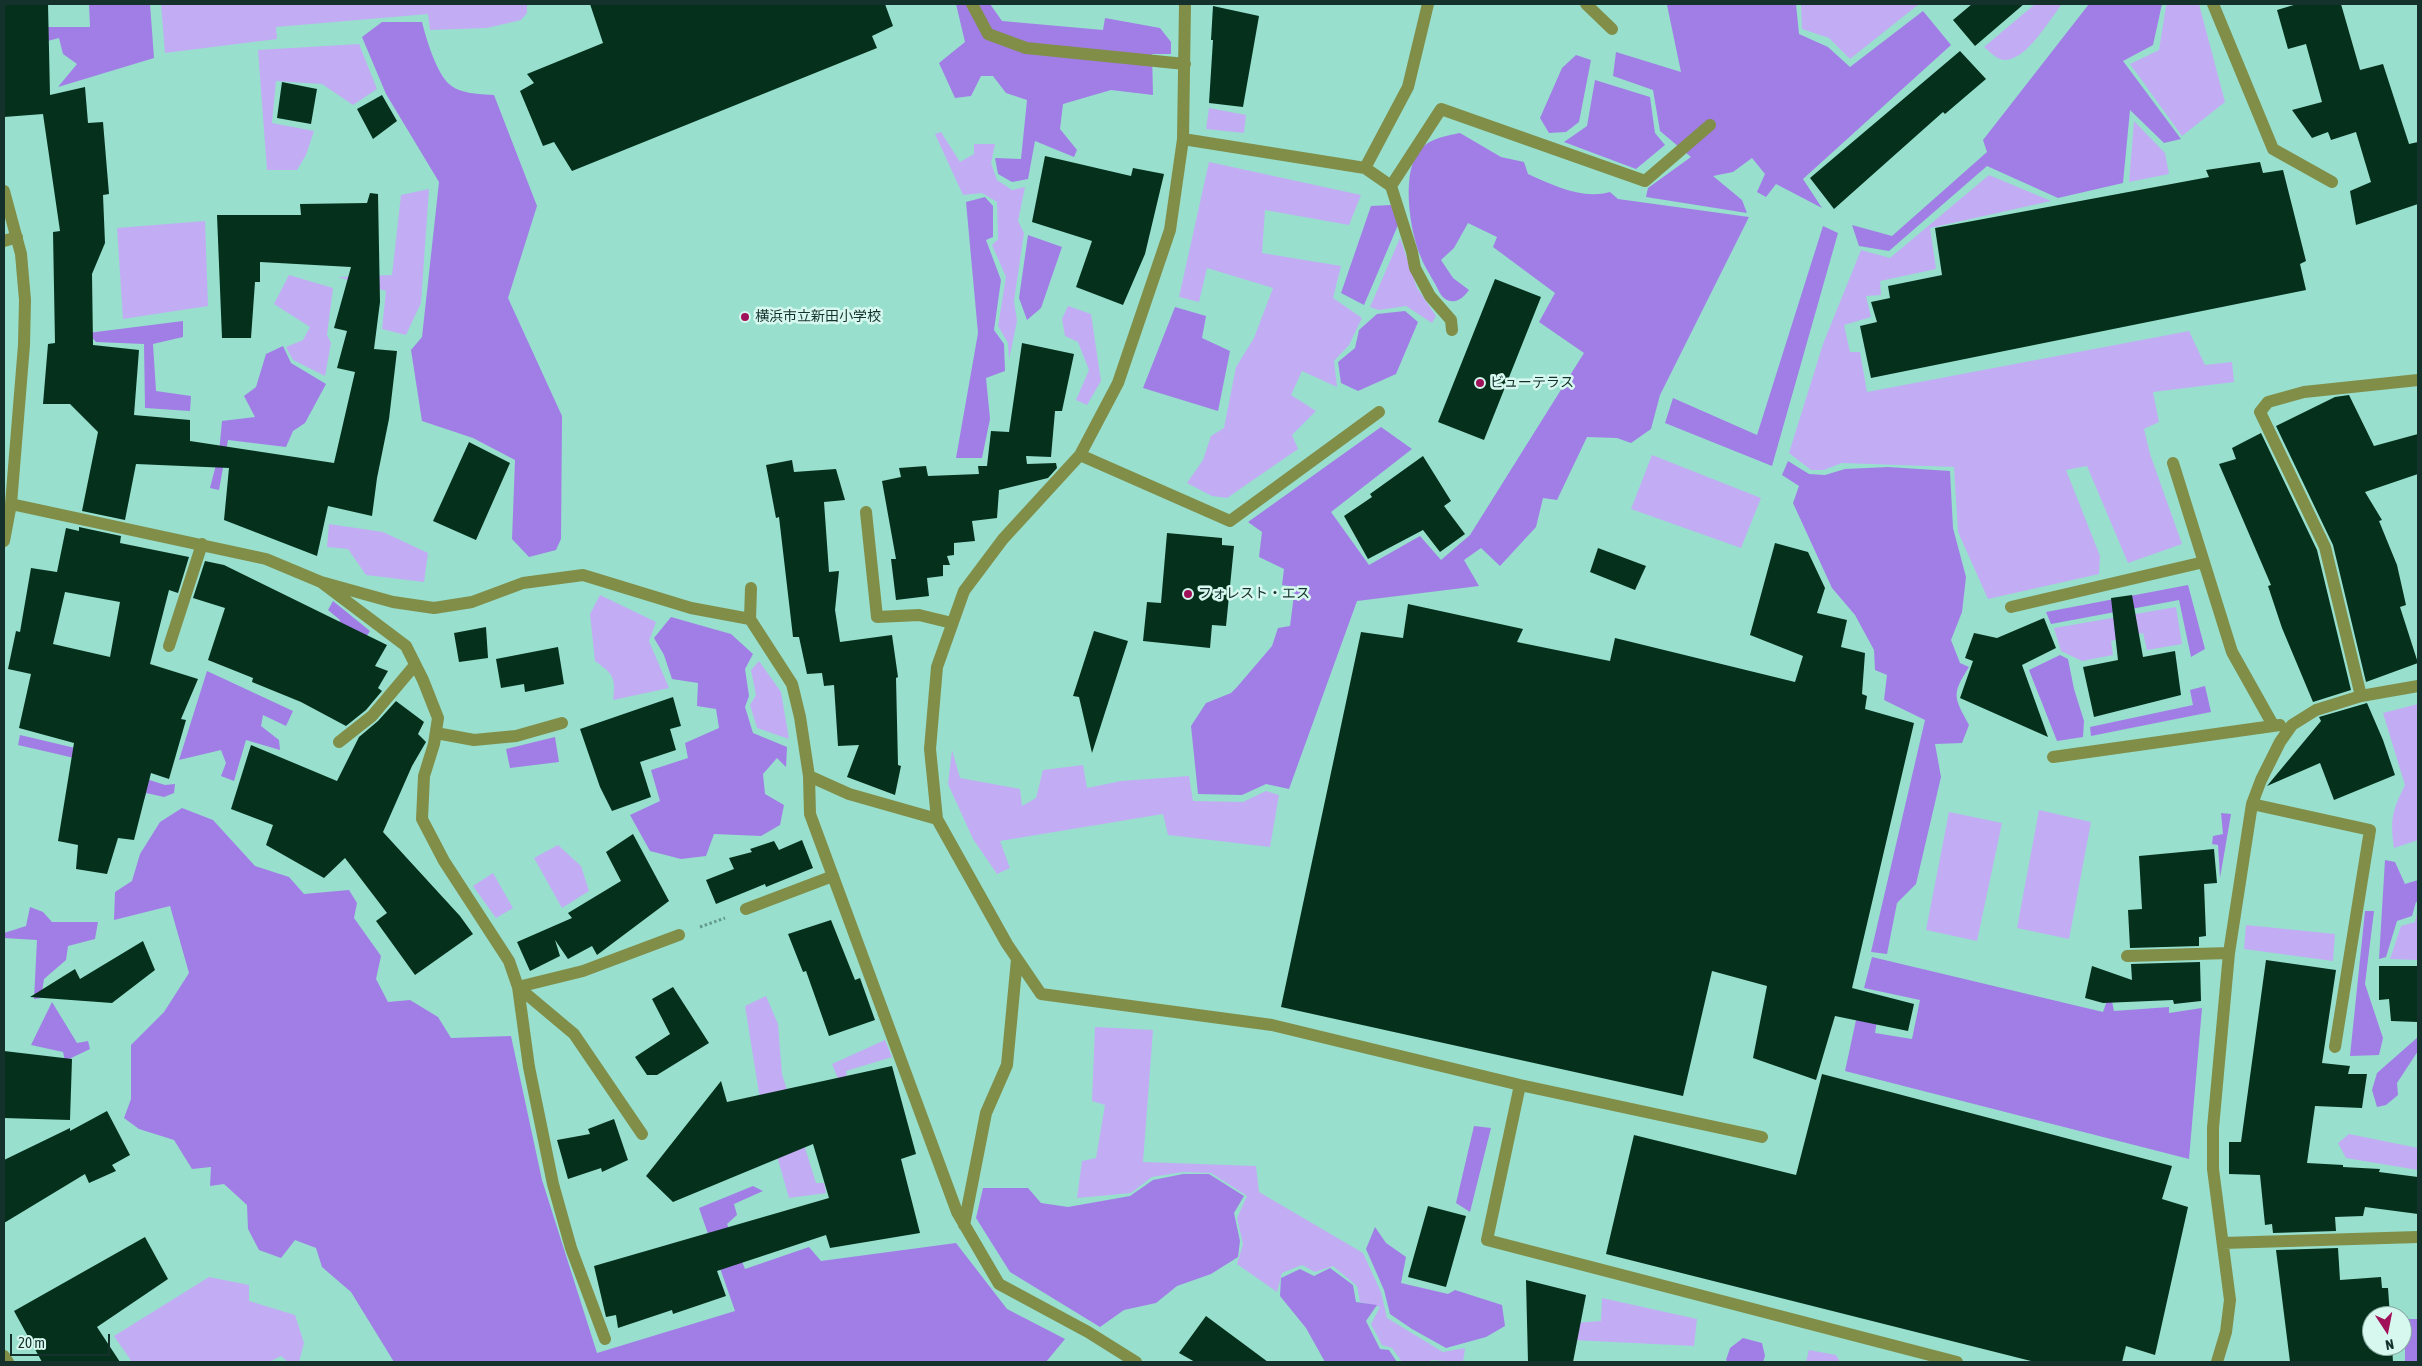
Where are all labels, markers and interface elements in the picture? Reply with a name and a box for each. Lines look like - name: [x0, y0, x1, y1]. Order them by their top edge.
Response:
- place label: 横浜市立新田小学校: [755, 309, 881, 325]
- marker: 横浜市立新田小学校: [739, 311, 751, 323]
- place label: ビューテラス: [1490, 375, 1574, 391]
- marker: ビューテラス: [1474, 377, 1486, 389]
- place label: フォレスト・エス: [1198, 586, 1310, 602]
- marker: フォレスト・エス: [1182, 588, 1194, 600]
- north arrow: [2362, 1306, 2412, 1356]
- scale bar: [12, 1324, 112, 1356]
- text: 20 m: [18, 1334, 45, 1351]
- text: N: [2384, 1336, 2395, 1353]

